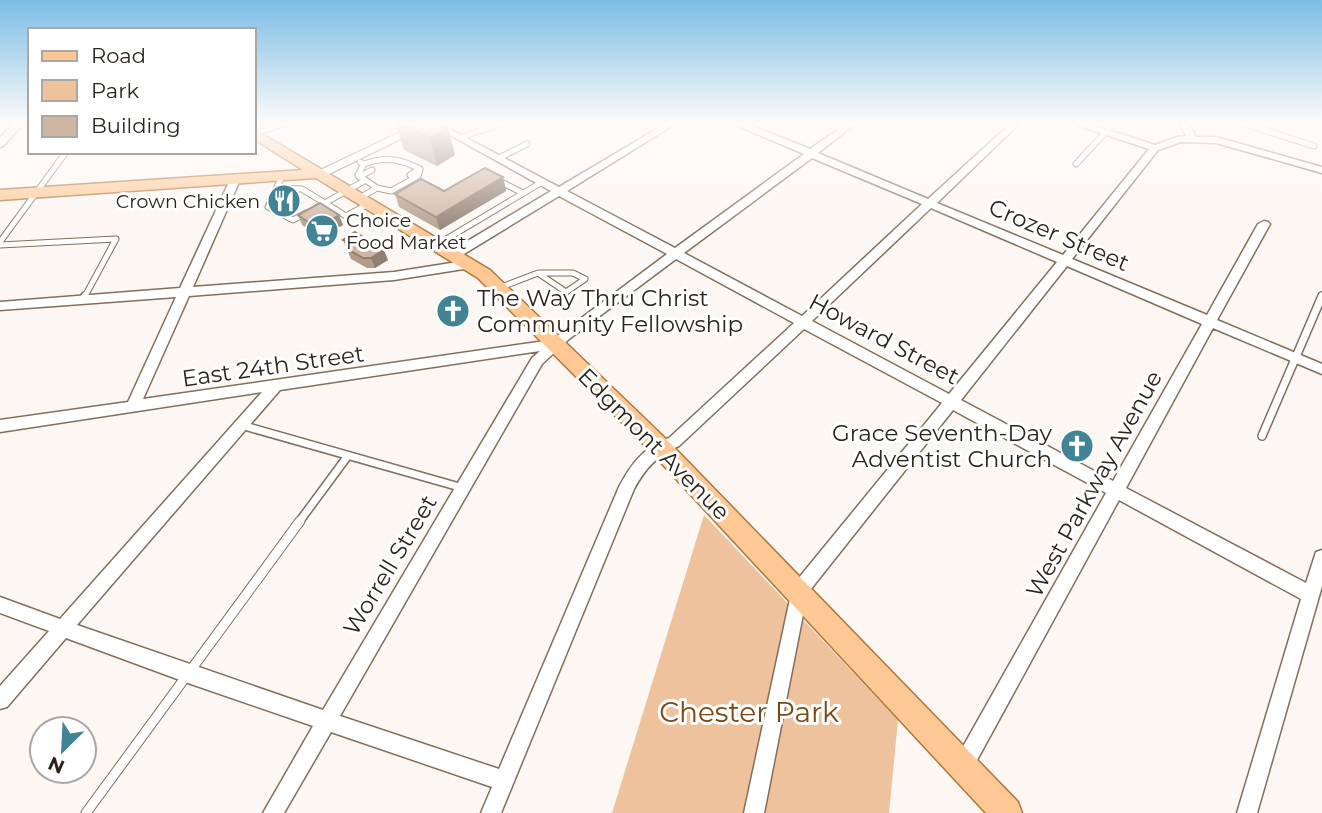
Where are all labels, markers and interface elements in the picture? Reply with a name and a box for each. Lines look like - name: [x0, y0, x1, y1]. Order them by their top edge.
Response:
- legend: [28, 28, 256, 154]
- text: Road: [91, 43, 146, 68]
- text: Park: [91, 78, 139, 103]
- text: Building: [91, 113, 181, 138]
- restaurant icon: Crown Chicken: [265, 182, 303, 220]
- place label: Crown Chicken: [116, 190, 260, 213]
- street label: Crozer Street: [985, 193, 1133, 277]
- place label: Choice Food Market: [346, 209, 467, 254]
- supermarket icon: Choice Food Market: [303, 212, 341, 250]
- place label: The Way Thru Christ Community Fellowship: [477, 284, 743, 338]
- street label: Howard Street: [804, 288, 964, 390]
- church icon: The Way Thru Christ Community Fellowship: [434, 292, 472, 330]
- street label: East 24th Street: [180, 339, 366, 393]
- street label: Edgmont Avenue: [572, 362, 736, 526]
- street label: West Parkway Avenue: [1020, 366, 1168, 602]
- place label: Grace Seventh-Day Adventist Church: [832, 419, 1053, 473]
- church icon: Grace Seventh-Day Adventist Church: [1058, 427, 1096, 465]
- street label: Worrell Street: [337, 490, 443, 640]
- park label: Chester Park: [659, 695, 839, 729]
- north arrow: [28, 715, 98, 785]
- text: N: [45, 751, 68, 779]

